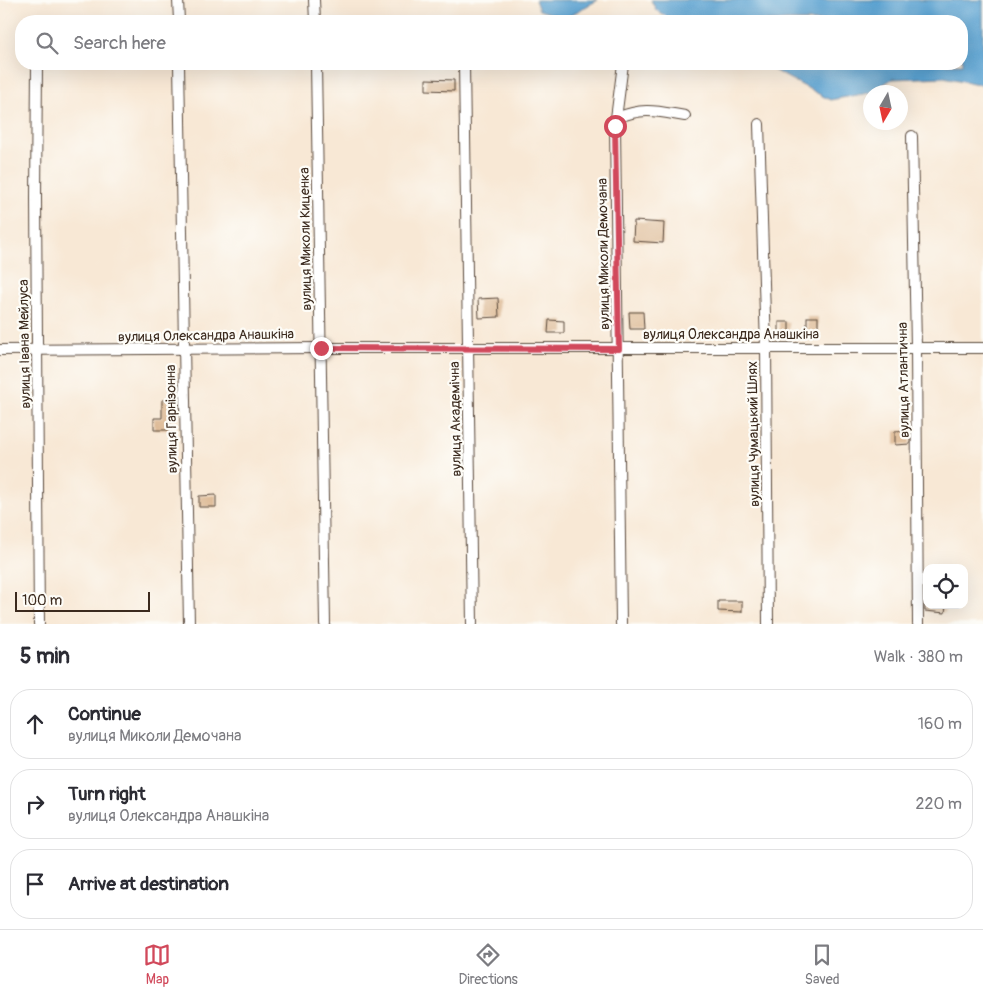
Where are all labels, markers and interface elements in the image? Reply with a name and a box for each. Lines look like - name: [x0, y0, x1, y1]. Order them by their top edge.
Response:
- search box: [15, 15, 968, 70]
- icon: search: [33, 29, 61, 57]
- text: Search here: [73, 31, 166, 55]
- north arrow: [863, 85, 908, 130]
- route start: [604, 115, 627, 138]
- street label: вулиця Миколи Киценка: [296, 167, 315, 311]
- street label: вулиця Миколи Демочана: [594, 178, 613, 330]
- street label: вулиця Івана Мейлуса: [15, 279, 34, 409]
- street label: вулиця Атлантична: [894, 322, 913, 438]
- street label: вулиця Олександра Анашкіна: [118, 325, 294, 346]
- street label: вулиця Олександра Анашкіна: [643, 326, 819, 343]
- route end: [310, 337, 333, 360]
- street label: вулиця Академічна: [446, 361, 465, 477]
- street label: вулиця Чумацький Шлях: [744, 361, 763, 507]
- street label: вулиця Гарнізонна: [162, 364, 181, 474]
- map controls: [923, 564, 968, 609]
- button: locate: [923, 564, 968, 609]
- scale bar: [15, 589, 150, 612]
- text: 100 m: [22, 592, 62, 609]
- text: 5 min: [20, 643, 70, 670]
- text: Walk · 380 m: [874, 647, 963, 667]
- text: Continue: [68, 702, 141, 726]
- icon: ahead: [21, 710, 49, 738]
- text: 160 m: [918, 714, 962, 734]
- text: вулиця Миколи Демочана: [68, 726, 241, 746]
- text: Turn right: [68, 782, 146, 806]
- icon: right: [21, 790, 49, 818]
- text: 220 m: [916, 794, 962, 814]
- text: вулиця Олександра Анашкіна: [68, 806, 269, 826]
- icon: arrive: [21, 870, 49, 898]
- text: Arrive at destination: [68, 872, 229, 896]
- tab: Map: [143, 941, 171, 988]
- tab: Directions: [458, 941, 518, 988]
- tab: Saved: [805, 941, 840, 988]

